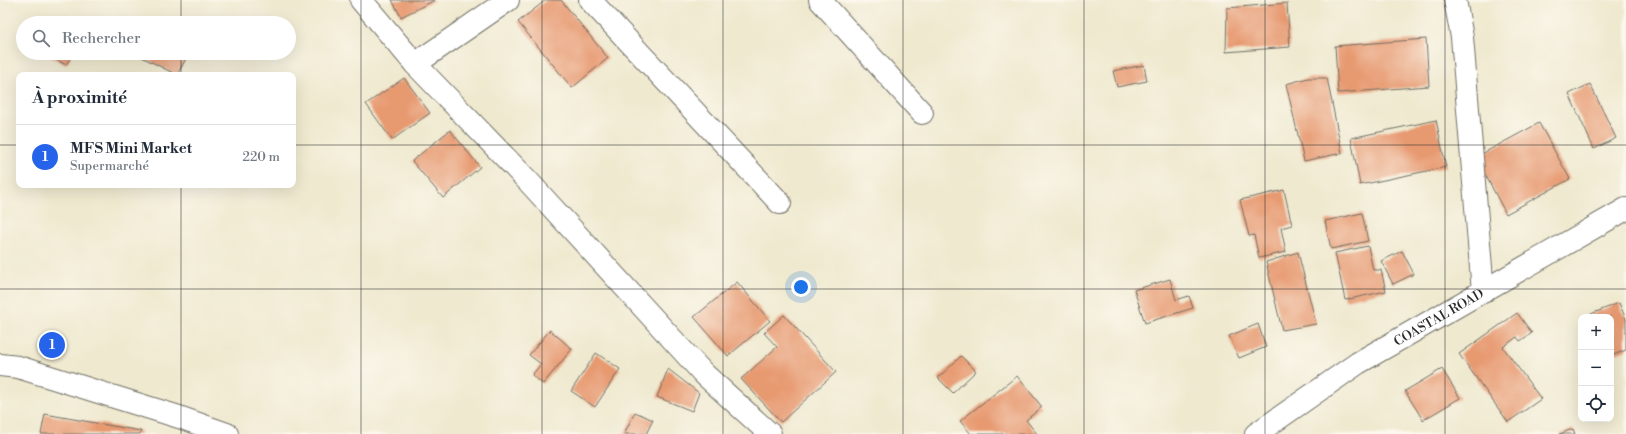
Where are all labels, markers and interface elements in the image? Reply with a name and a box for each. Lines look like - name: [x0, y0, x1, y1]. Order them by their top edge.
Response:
- search box: [16, 16, 296, 60]
- icon: search: [30, 27, 52, 49]
- text: Rechercher: [62, 29, 141, 48]
- text: À proximité: [32, 87, 127, 109]
- text: MFS Mini Market: [70, 139, 192, 158]
- text: 1: [42, 149, 48, 165]
- text: 220 m: [242, 149, 280, 165]
- text: Supermarché: [70, 158, 149, 174]
- your location: [791, 277, 811, 297]
- street label: COASTAL ROAD: [1391, 286, 1487, 350]
- map controls: [1578, 314, 1614, 422]
- button: +: [1578, 314, 1614, 350]
- pin: 1: [39, 330, 65, 360]
- button: −: [1578, 350, 1614, 386]
- button: locate: [1578, 386, 1614, 422]

